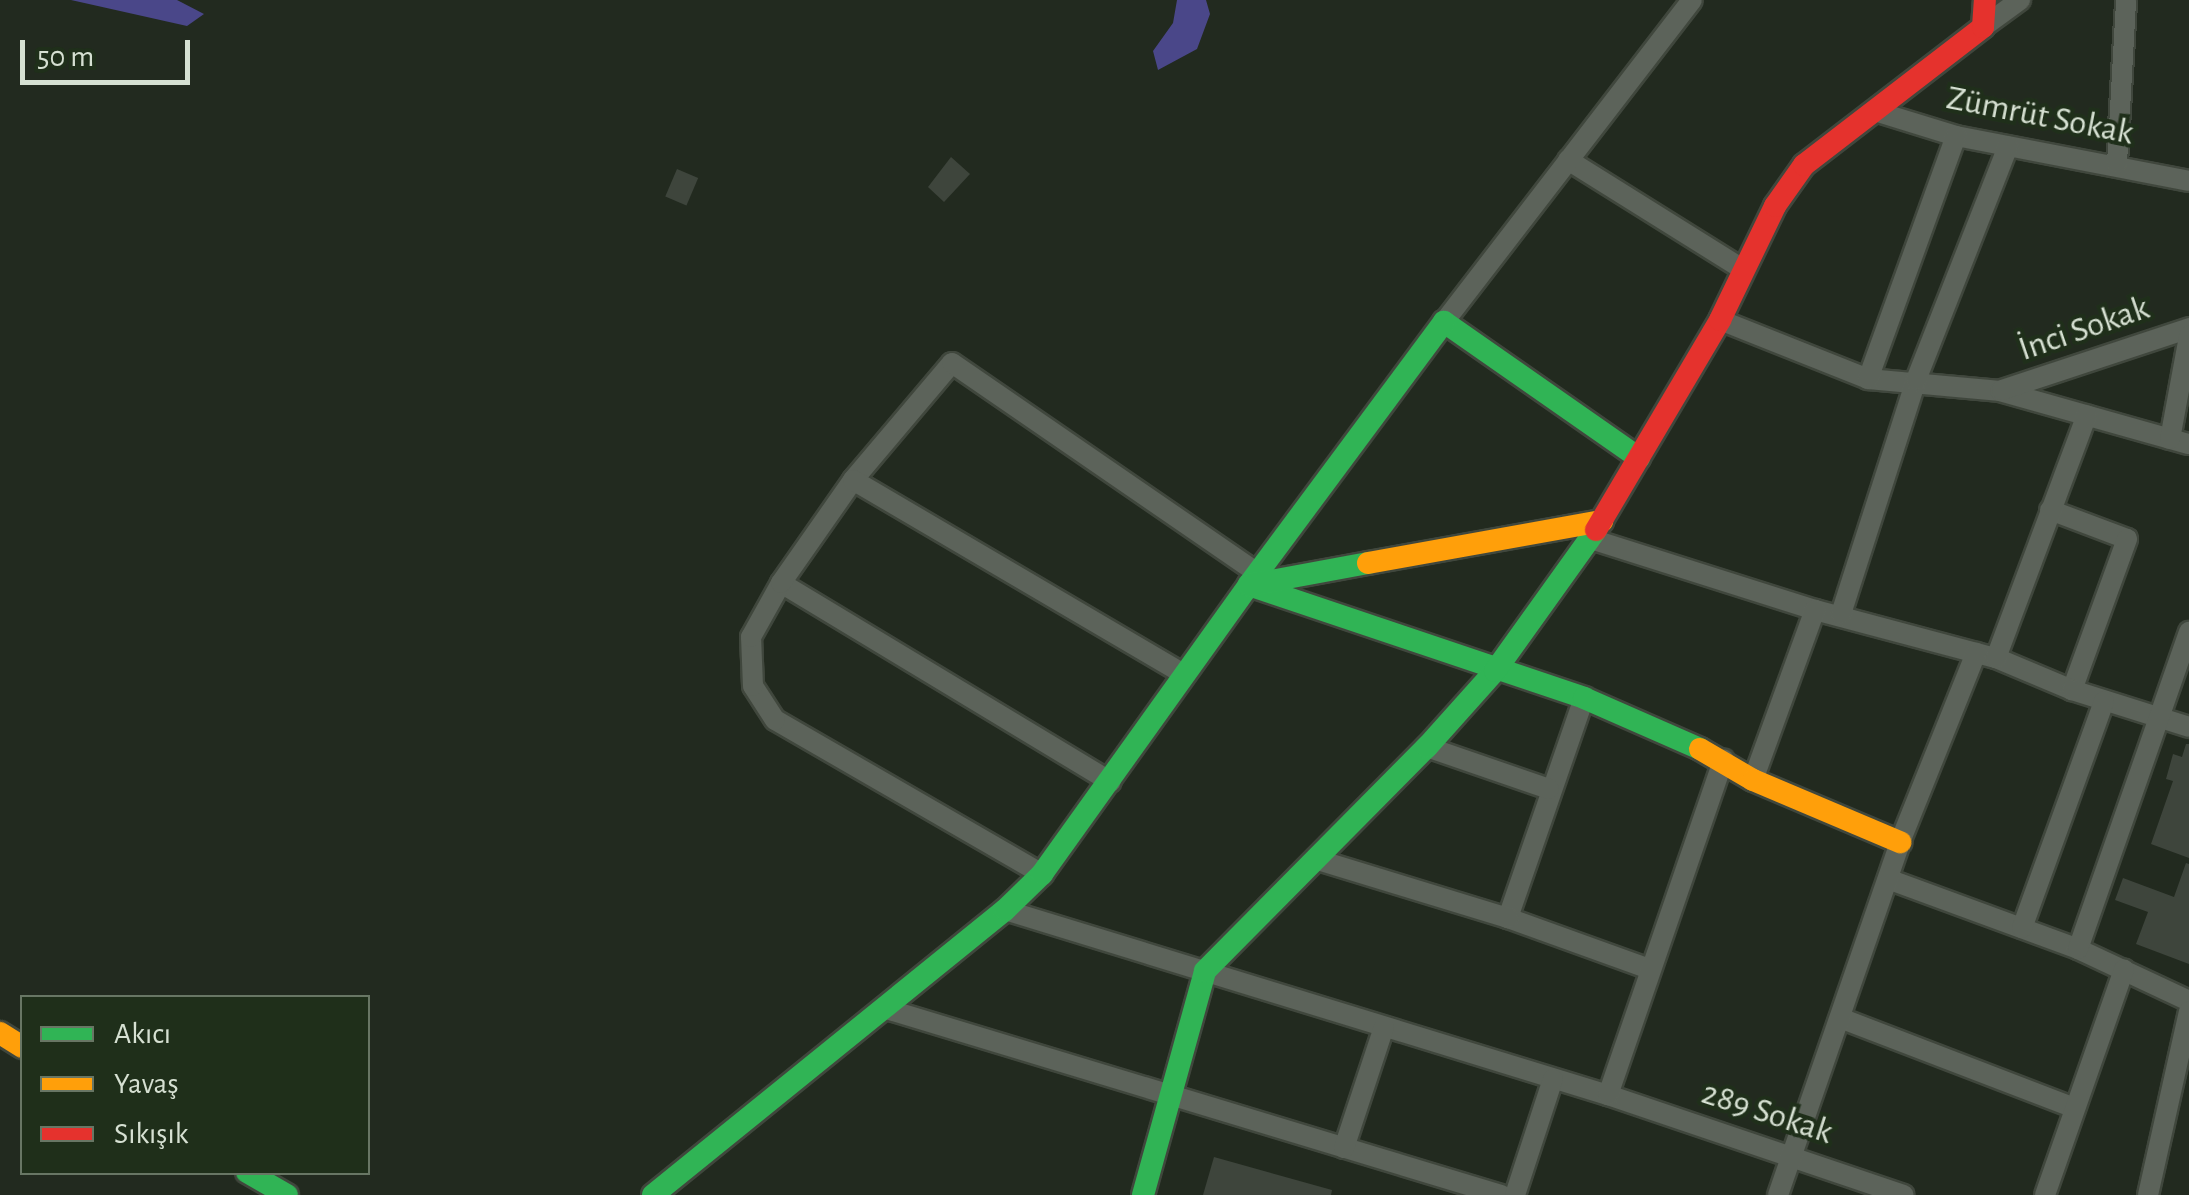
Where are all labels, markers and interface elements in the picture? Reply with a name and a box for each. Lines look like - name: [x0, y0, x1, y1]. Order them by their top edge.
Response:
- scale bar: [25, 20, 195, 82]
- text: 50 m: [37, 42, 94, 72]
- street label: Zümrüt Sokak: [1943, 77, 2137, 155]
- street label: İnci Sokak: [2013, 287, 2155, 371]
- legend: [20, 995, 370, 1175]
- text: Akıcı: [114, 1019, 171, 1049]
- text: Yavaş: [114, 1069, 179, 1099]
- street label: 289 Sokak: [1696, 1072, 1838, 1154]
- text: Sıkışık: [114, 1119, 188, 1149]

